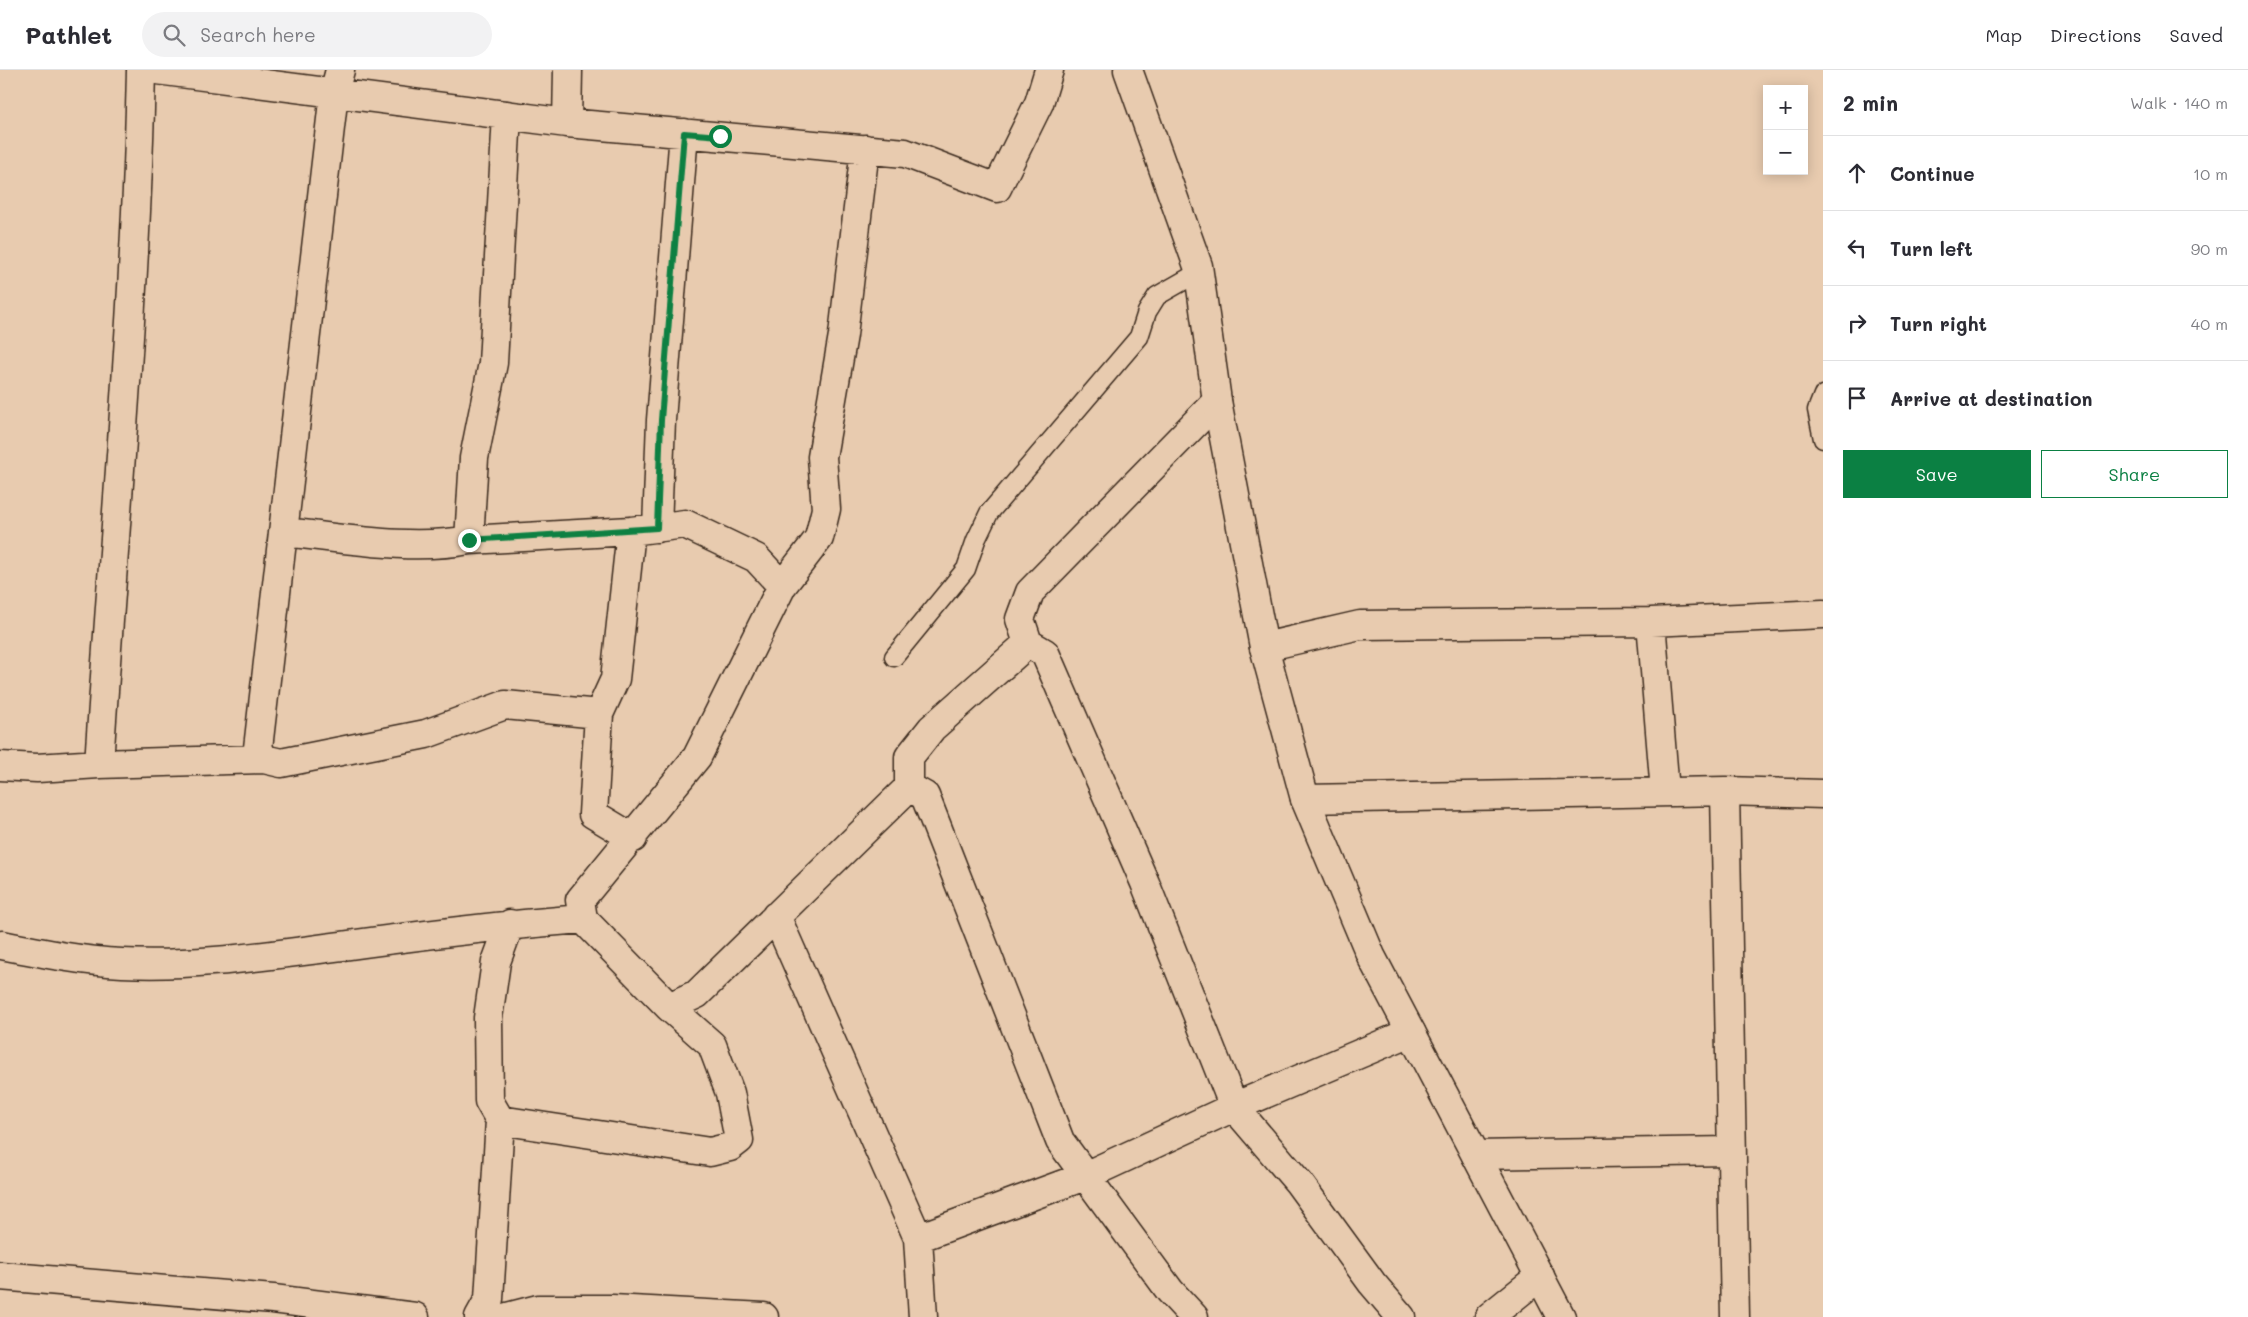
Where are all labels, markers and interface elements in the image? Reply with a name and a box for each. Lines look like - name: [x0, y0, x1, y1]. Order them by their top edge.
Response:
- search box: [142, 12, 492, 57]
- text: Pathlet: [25, 19, 112, 50]
- icon: search: [160, 21, 188, 49]
- text: Search here: [200, 22, 316, 47]
- text: Map: [1985, 23, 2022, 47]
- text: Directions: [2050, 23, 2142, 47]
- text: Saved: [2170, 23, 2223, 47]
- map controls: [1763, 85, 1808, 175]
- button: +: [1763, 85, 1808, 130]
- text: 2 min: [1843, 89, 1898, 116]
- text: Walk · 140 m: [2130, 92, 2228, 113]
- route start: [709, 125, 732, 148]
- button: −: [1763, 130, 1808, 175]
- icon: ahead: [1843, 159, 1871, 187]
- text: Continue: [1890, 161, 1975, 186]
- text: 10 m: [2193, 163, 2228, 184]
- icon: left: [1843, 234, 1871, 262]
- text: Turn left: [1890, 236, 1973, 261]
- text: 90 m: [2191, 238, 2228, 259]
- icon: right: [1843, 309, 1871, 337]
- text: Turn right: [1890, 311, 1987, 336]
- text: 40 m: [2191, 313, 2228, 334]
- icon: arrive: [1843, 384, 1871, 412]
- text: Arrive at destination: [1890, 386, 2093, 411]
- button: Save: [1843, 450, 2031, 498]
- button: Share: [2041, 450, 2228, 498]
- route end: [458, 529, 481, 552]

